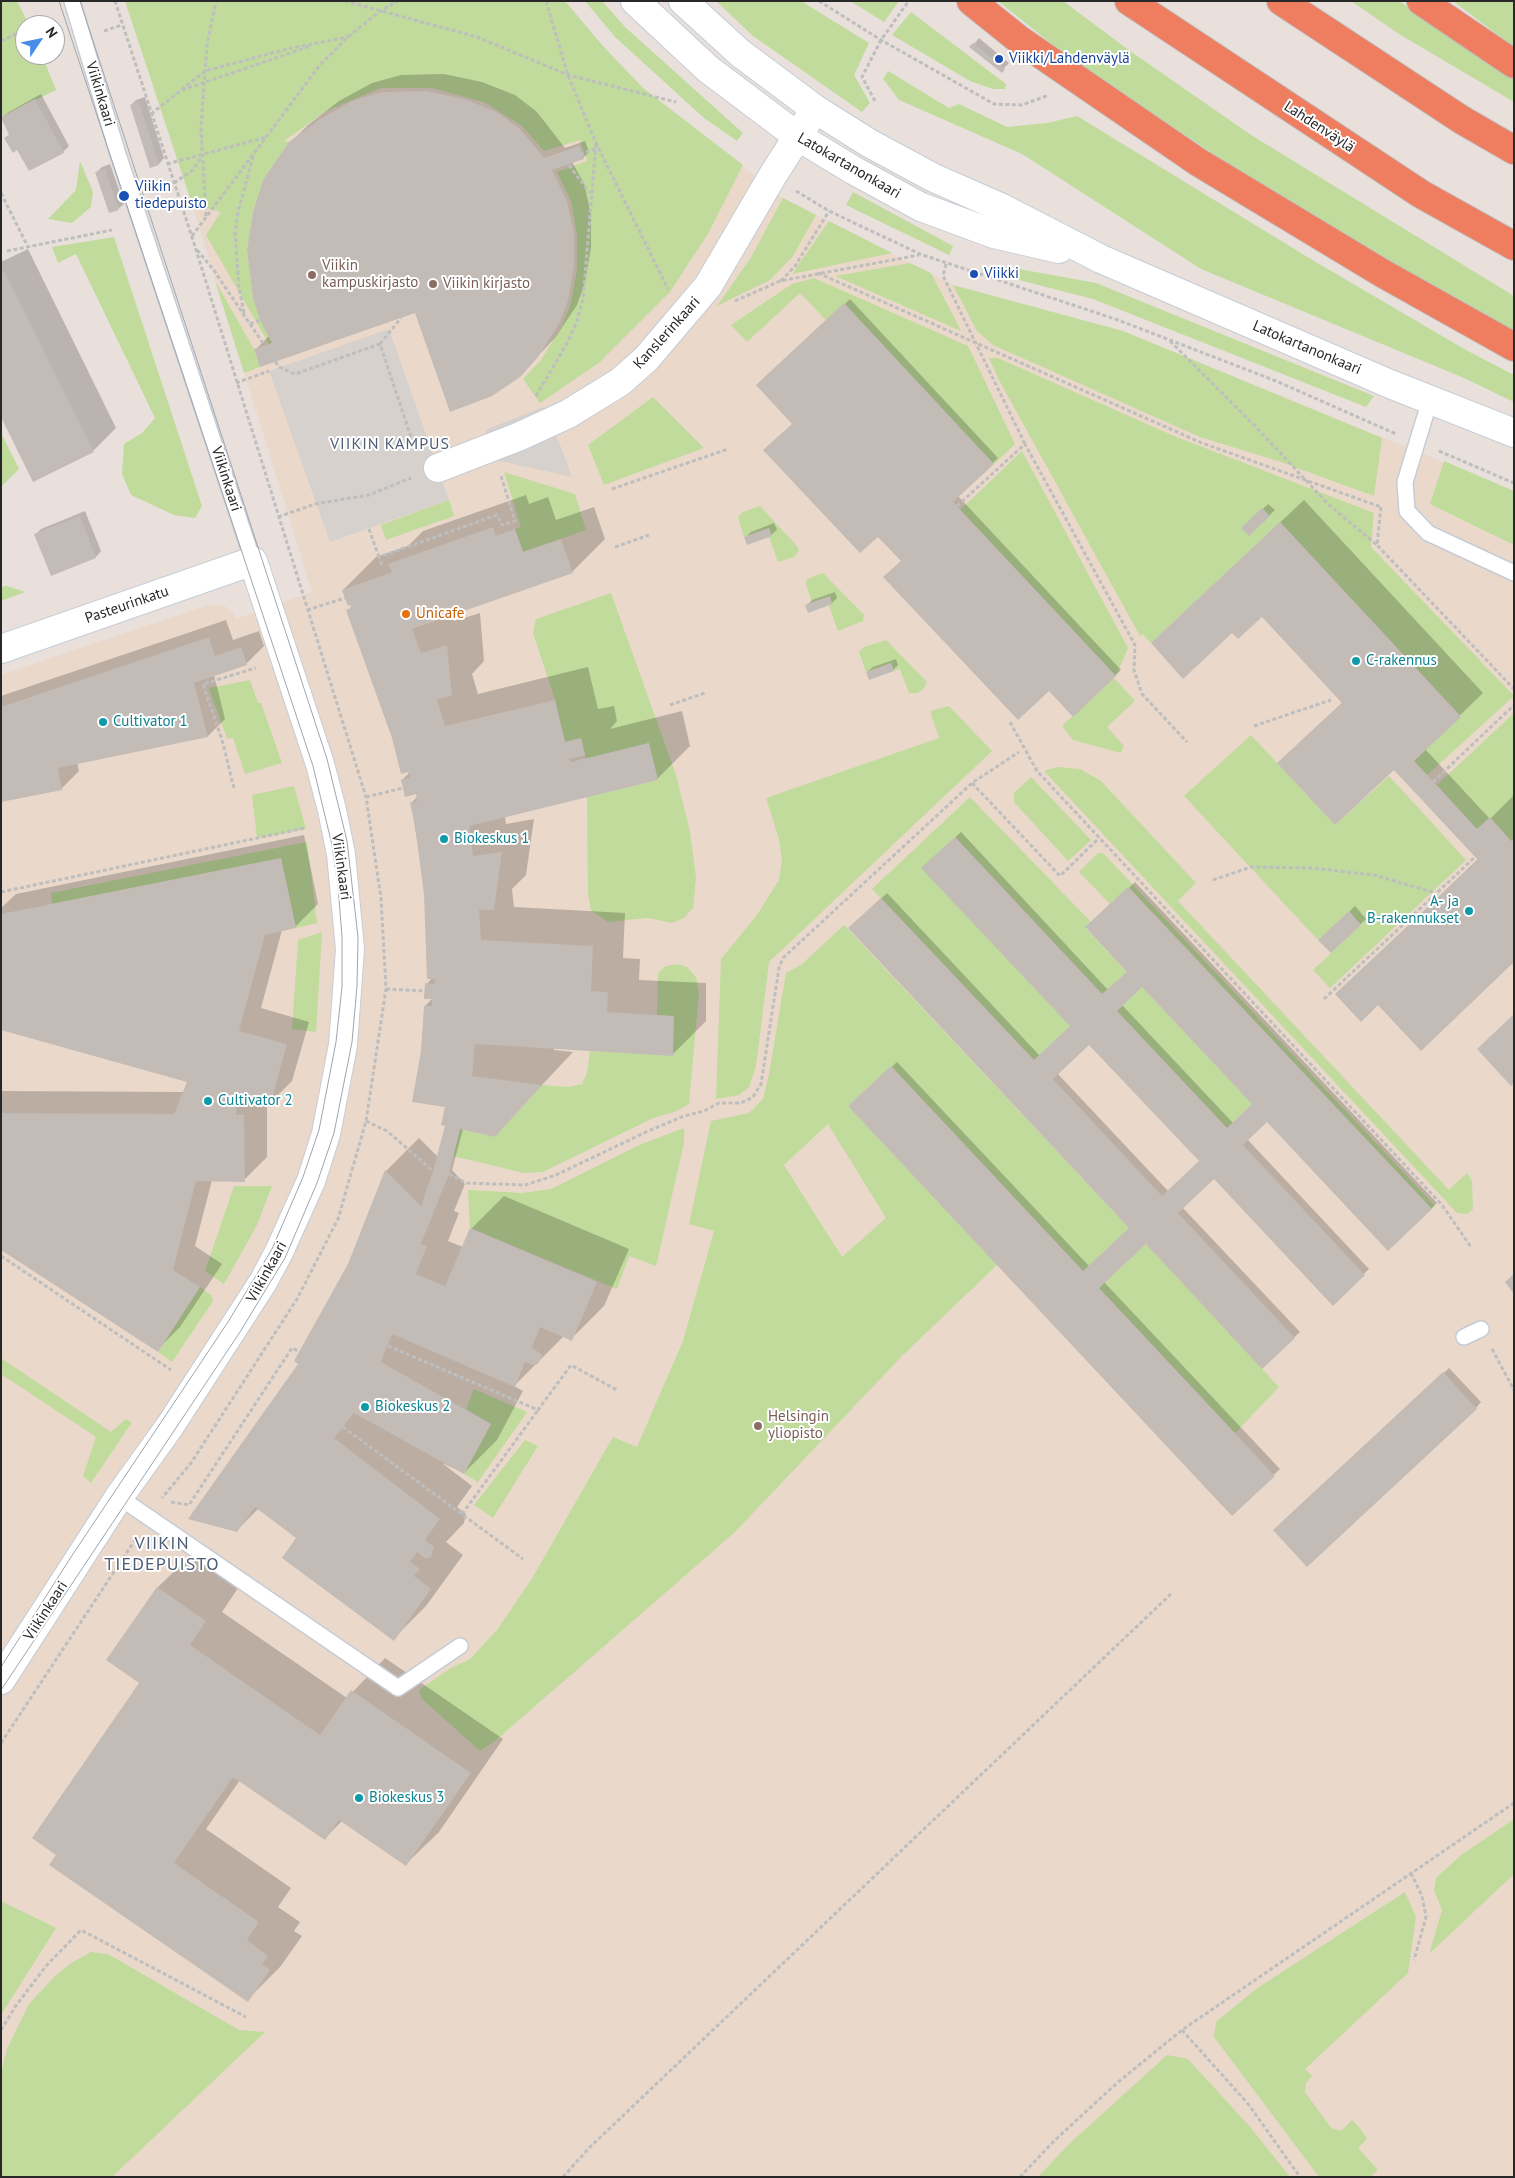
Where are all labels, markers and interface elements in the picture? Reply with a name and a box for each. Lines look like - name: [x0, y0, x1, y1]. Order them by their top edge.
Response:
- north arrow: [15, 15, 65, 65]
- text: N: [42, 23, 62, 41]
- place label: Viikki/Lahdenväylä: [1009, 50, 1130, 68]
- marker: Viikki/Lahdenväylä: [993, 53, 1005, 65]
- street label: Viikinkaari: [82, 59, 118, 129]
- street label: Lahdenväylä: [1280, 98, 1358, 156]
- street label: Latokartanonkaari: [794, 129, 904, 203]
- place label: Viikin tiedepuisto: [135, 178, 207, 213]
- marker: Viikin tiedepuisto: [117, 189, 131, 203]
- place label: Viikin kampuskirjasto: [322, 257, 418, 292]
- place label: Viikki: [984, 265, 1019, 283]
- marker: Viikki: [968, 268, 980, 280]
- marker: Viikin kampuskirjasto: [306, 269, 318, 281]
- place label: Viikin kirjasto: [443, 275, 530, 293]
- marker: Viikin kirjasto: [427, 278, 439, 290]
- street label: Kanslerinkaari: [630, 293, 704, 373]
- street label: Latokartanonkaari: [1250, 317, 1364, 379]
- district label: VIIKIN KAMPUS: [328, 434, 452, 454]
- street label: Viikinkaari: [207, 444, 245, 514]
- street label: Pasteurinkatu: [83, 582, 171, 628]
- place label: Unicafe: [416, 605, 464, 623]
- marker: Unicafe: [400, 608, 412, 620]
- place label: C-rakennus: [1366, 652, 1437, 670]
- marker: C-rakennus: [1350, 655, 1362, 667]
- place label: Cultivator 1: [113, 713, 188, 731]
- marker: Cultivator 1: [97, 716, 109, 728]
- place label: Biokeskus 1: [454, 830, 530, 848]
- street label: Viikinkaari: [327, 832, 355, 902]
- marker: Biokeskus 1: [438, 833, 450, 845]
- place label: A- ja B-rakennukset: [1367, 893, 1459, 928]
- marker: A- ja B-rakennukset: [1463, 905, 1475, 917]
- place label: Cultivator 2: [218, 1092, 293, 1110]
- marker: Cultivator 2: [202, 1095, 214, 1107]
- street label: Viikinkaari: [243, 1238, 291, 1306]
- place label: Biokeskus 2: [375, 1398, 451, 1416]
- marker: Biokeskus 2: [359, 1401, 371, 1413]
- place label: Helsingin yliopisto: [768, 1408, 829, 1443]
- marker: Helsingin yliopisto: [752, 1420, 764, 1432]
- district label: VIIKIN TIEDEPUISTO: [103, 1533, 221, 1576]
- street label: Viikinkaari: [20, 1578, 72, 1644]
- place label: Biokeskus 3: [369, 1789, 445, 1807]
- marker: Biokeskus 3: [353, 1792, 365, 1804]

